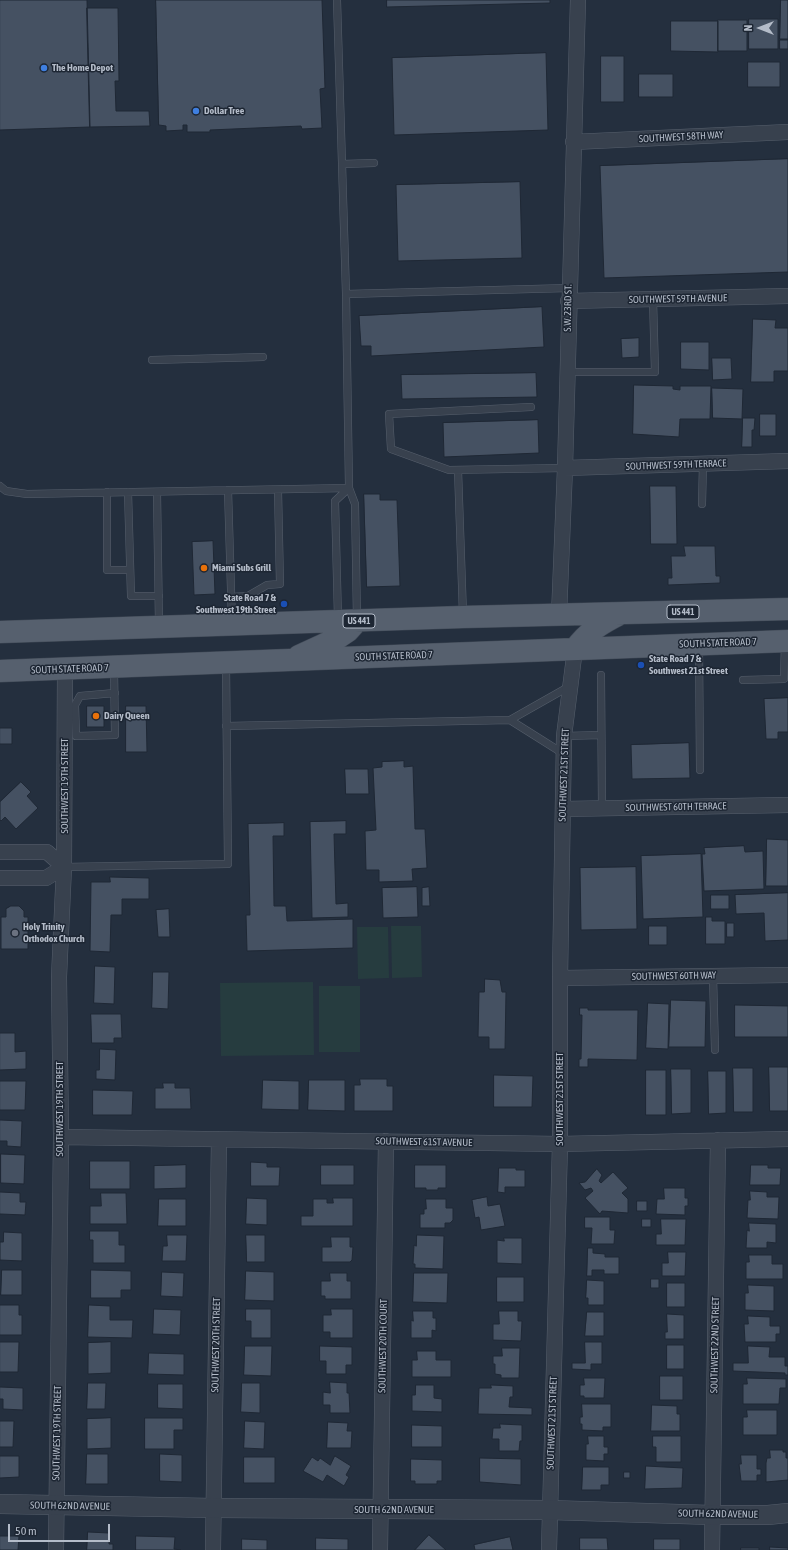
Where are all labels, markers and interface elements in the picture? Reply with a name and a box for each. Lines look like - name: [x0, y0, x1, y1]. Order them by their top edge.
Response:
- north arrow: [740, 8, 780, 48]
- text: N: [742, 25, 754, 31]
- place label: The Home Depot: [52, 62, 113, 74]
- marker: The Home Depot: [39, 63, 49, 73]
- place label: Dollar Tree: [204, 105, 244, 117]
- marker: Dollar Tree: [191, 106, 201, 116]
- street label: SOUTHWEST 58TH WAY: [639, 129, 723, 145]
- street label: S.W. 23RD ST.: [562, 284, 574, 332]
- street label: SOUTHWEST 59TH AVENUE: [629, 292, 727, 306]
- street label: SOUTHWEST 59TH TERRACE: [625, 457, 727, 473]
- place label: Miami Subs Grill: [212, 562, 271, 574]
- marker: Miami Subs Grill: [199, 563, 209, 573]
- place label: State Road 7 & Southwest 19th Street: [196, 592, 276, 616]
- marker: State Road 7 & Southwest 19th Street: [279, 599, 289, 609]
- road number: US 441: [667, 605, 699, 619]
- road number: US 441: [343, 614, 375, 628]
- street label: SOUTH STATE ROAD 7: [679, 636, 757, 650]
- street label: SOUTH STATE ROAD 7: [355, 649, 433, 663]
- place label: State Road 7 & Southwest 21st Street: [649, 653, 728, 676]
- marker: State Road 7 & Southwest 21st Street: [636, 660, 646, 670]
- street label: SOUTH STATE ROAD 7: [31, 662, 109, 676]
- place label: Dairy Queen: [104, 710, 150, 722]
- marker: Dairy Queen: [91, 711, 101, 721]
- street label: SOUTHWEST 21ST STREET: [556, 728, 572, 822]
- street label: SOUTHWEST 19TH STREET: [59, 738, 71, 834]
- street label: SOUTHWEST 60TH TERRACE: [625, 800, 727, 814]
- place label: Holy Trinity Orthodox Church: [23, 921, 85, 944]
- marker: Holy Trinity Orthodox Church: [10, 928, 20, 938]
- street label: SOUTHWEST 60TH WAY: [632, 969, 716, 983]
- street label: SOUTHWEST 21ST STREET: [554, 1052, 566, 1146]
- street label: SOUTHWEST 19TH STREET: [54, 1061, 66, 1157]
- street label: SOUTHWEST 61ST AVENUE: [375, 1135, 473, 1149]
- street label: SOUTHWEST 20TH STREET: [209, 1297, 223, 1393]
- street label: SOUTHWEST 22ND STREET: [708, 1297, 722, 1393]
- street label: SOUTHWEST 20TH COURT: [376, 1299, 390, 1393]
- street label: SOUTHWEST 21ST STREET: [544, 1376, 560, 1470]
- street label: SOUTHWEST 19TH STREET: [50, 1385, 64, 1481]
- street label: SOUTH 62ND AVENUE: [30, 1499, 110, 1513]
- street label: SOUTH 62ND AVENUE: [354, 1504, 434, 1516]
- street label: SOUTH 62ND AVENUE: [678, 1507, 758, 1521]
- scale bar: [10, 1516, 112, 1542]
- text: 50 m: [15, 1524, 37, 1538]

